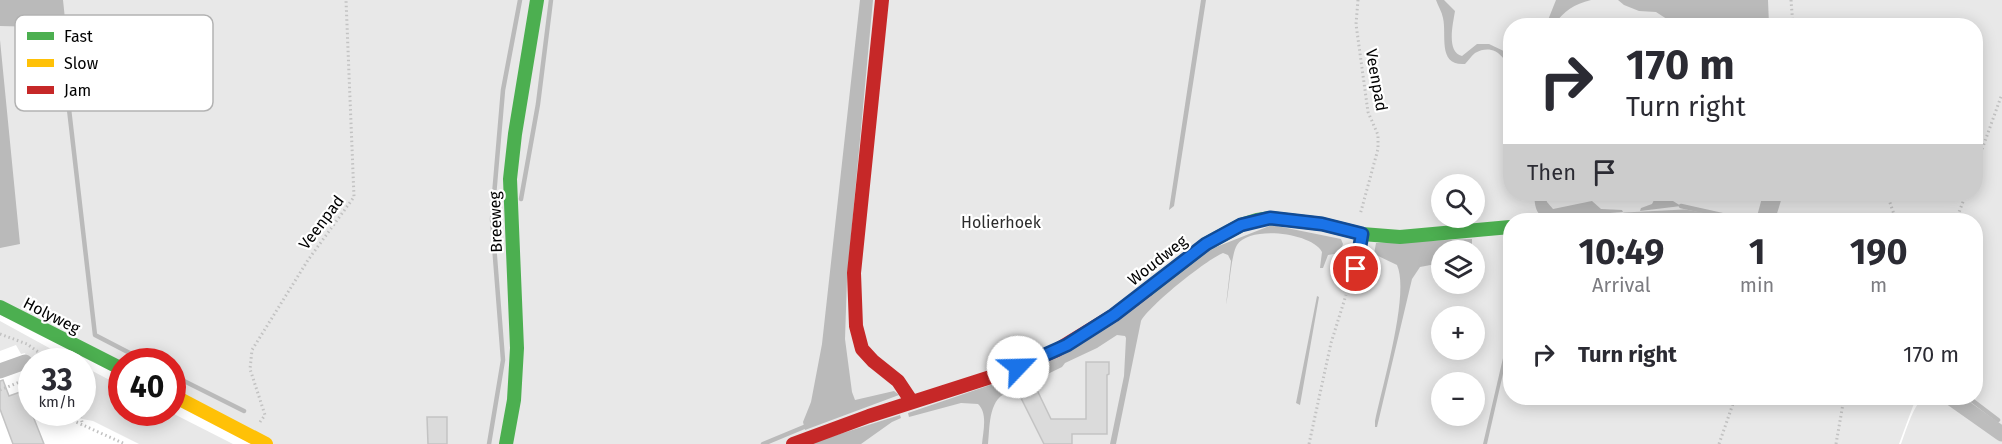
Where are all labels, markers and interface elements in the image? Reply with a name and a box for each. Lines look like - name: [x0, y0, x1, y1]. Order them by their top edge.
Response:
- legend: [15, 15, 213, 111]
- text: Fast: [64, 27, 93, 46]
- text: 170 m: [1626, 40, 1735, 90]
- icon: right: [1527, 42, 1605, 120]
- street label: Veenpad: [1362, 47, 1391, 113]
- text: Slow: [64, 54, 99, 73]
- text: Jam: [64, 81, 91, 100]
- text: Turn right: [1626, 91, 1746, 123]
- icon: arrive: [1588, 156, 1621, 189]
- text: Then: [1527, 159, 1576, 186]
- map controls: [1431, 174, 1485, 426]
- button: search: [1431, 174, 1485, 228]
- street label: Breeweg: [485, 190, 506, 253]
- street label: Veenpad: [295, 191, 348, 253]
- park label: Holierhoek: [961, 213, 1042, 232]
- text: 10:49: [1578, 230, 1664, 274]
- text: 1: [1749, 230, 1765, 274]
- text: 190: [1850, 230, 1908, 274]
- street label: Woudweg: [1124, 231, 1191, 289]
- button: layers: [1431, 240, 1485, 294]
- pin: [1330, 243, 1381, 294]
- icon: arrive: [1339, 252, 1372, 285]
- text: Arrival: [1592, 273, 1651, 297]
- text: min: [1740, 273, 1774, 297]
- text: m: [1870, 273, 1887, 297]
- street label: Holyweg: [20, 293, 84, 338]
- button: +: [1431, 306, 1485, 360]
- position arrow: [986, 335, 1050, 399]
- icon: right: [1527, 338, 1560, 371]
- text: Turn right: [1578, 341, 1677, 368]
- text: 170 m: [1903, 341, 1959, 368]
- speed limit sign: 40: [108, 348, 186, 426]
- text: 33: [41, 362, 73, 398]
- button: −: [1431, 372, 1485, 426]
- text: km/h: [38, 393, 76, 411]

